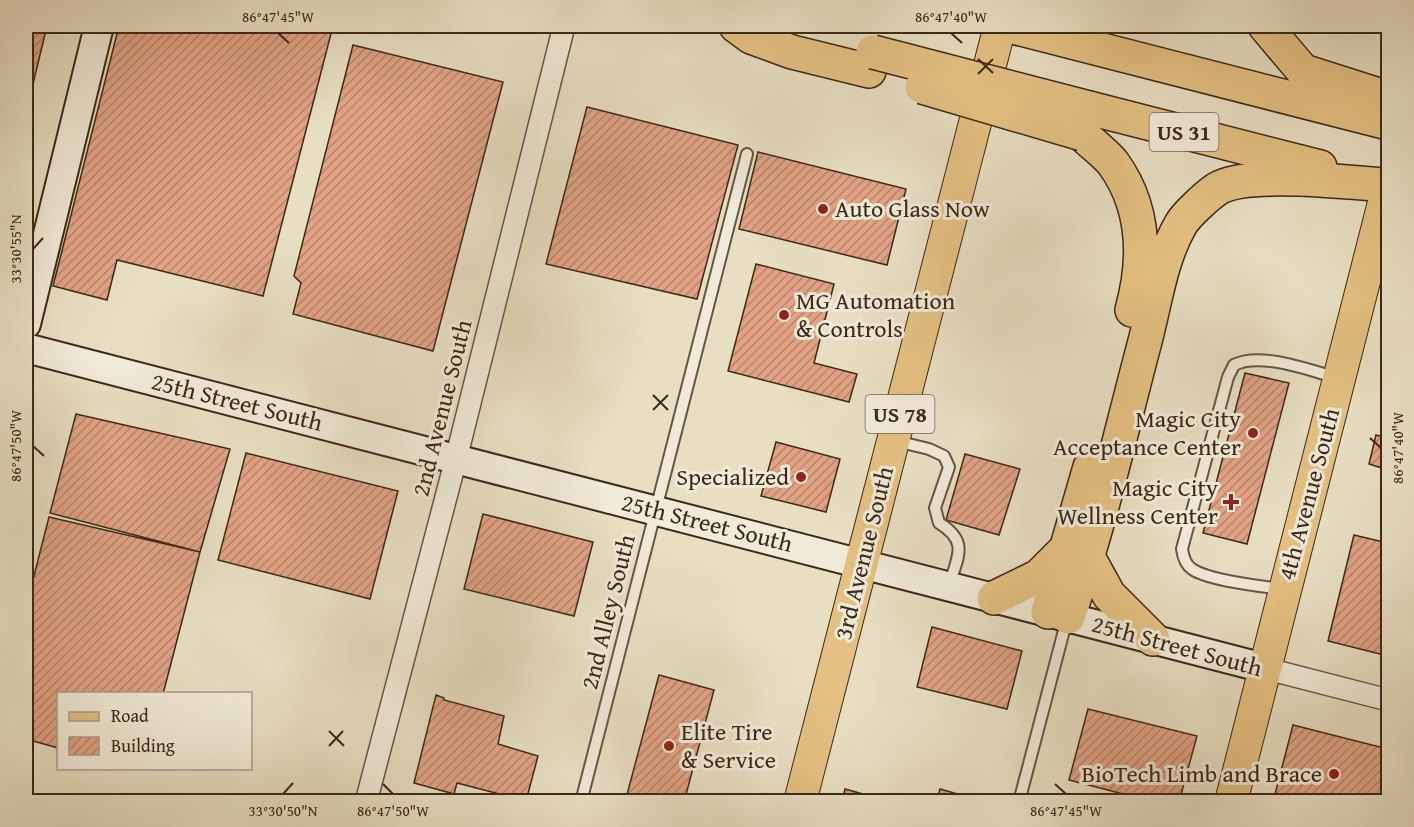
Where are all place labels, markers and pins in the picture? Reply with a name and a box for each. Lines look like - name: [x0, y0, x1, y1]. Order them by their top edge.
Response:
- place label: Auto Glass Now: [835, 191, 990, 226]
- marker: Auto Glass Now: [816, 202, 830, 216]
- place label: MG Automation & Controls: [796, 283, 956, 346]
- marker: MG Automation & Controls: [777, 308, 791, 322]
- place label: Magic City Acceptance Center: [1053, 401, 1241, 464]
- marker: Magic City Acceptance Center: [1246, 426, 1260, 440]
- place label: Specialized: [676, 459, 789, 494]
- marker: Specialized: [794, 470, 808, 484]
- place label: Magic City Wellness Center: [1057, 470, 1218, 533]
- marker: Magic City Wellness Center: [1222, 493, 1240, 511]
- place label: Elite Tire & Service: [681, 714, 776, 777]
- marker: Elite Tire & Service: [662, 739, 676, 753]
- place label: BioTech Limb and Brace: [1081, 756, 1322, 791]
- marker: BioTech Limb and Brace: [1327, 767, 1341, 781]

